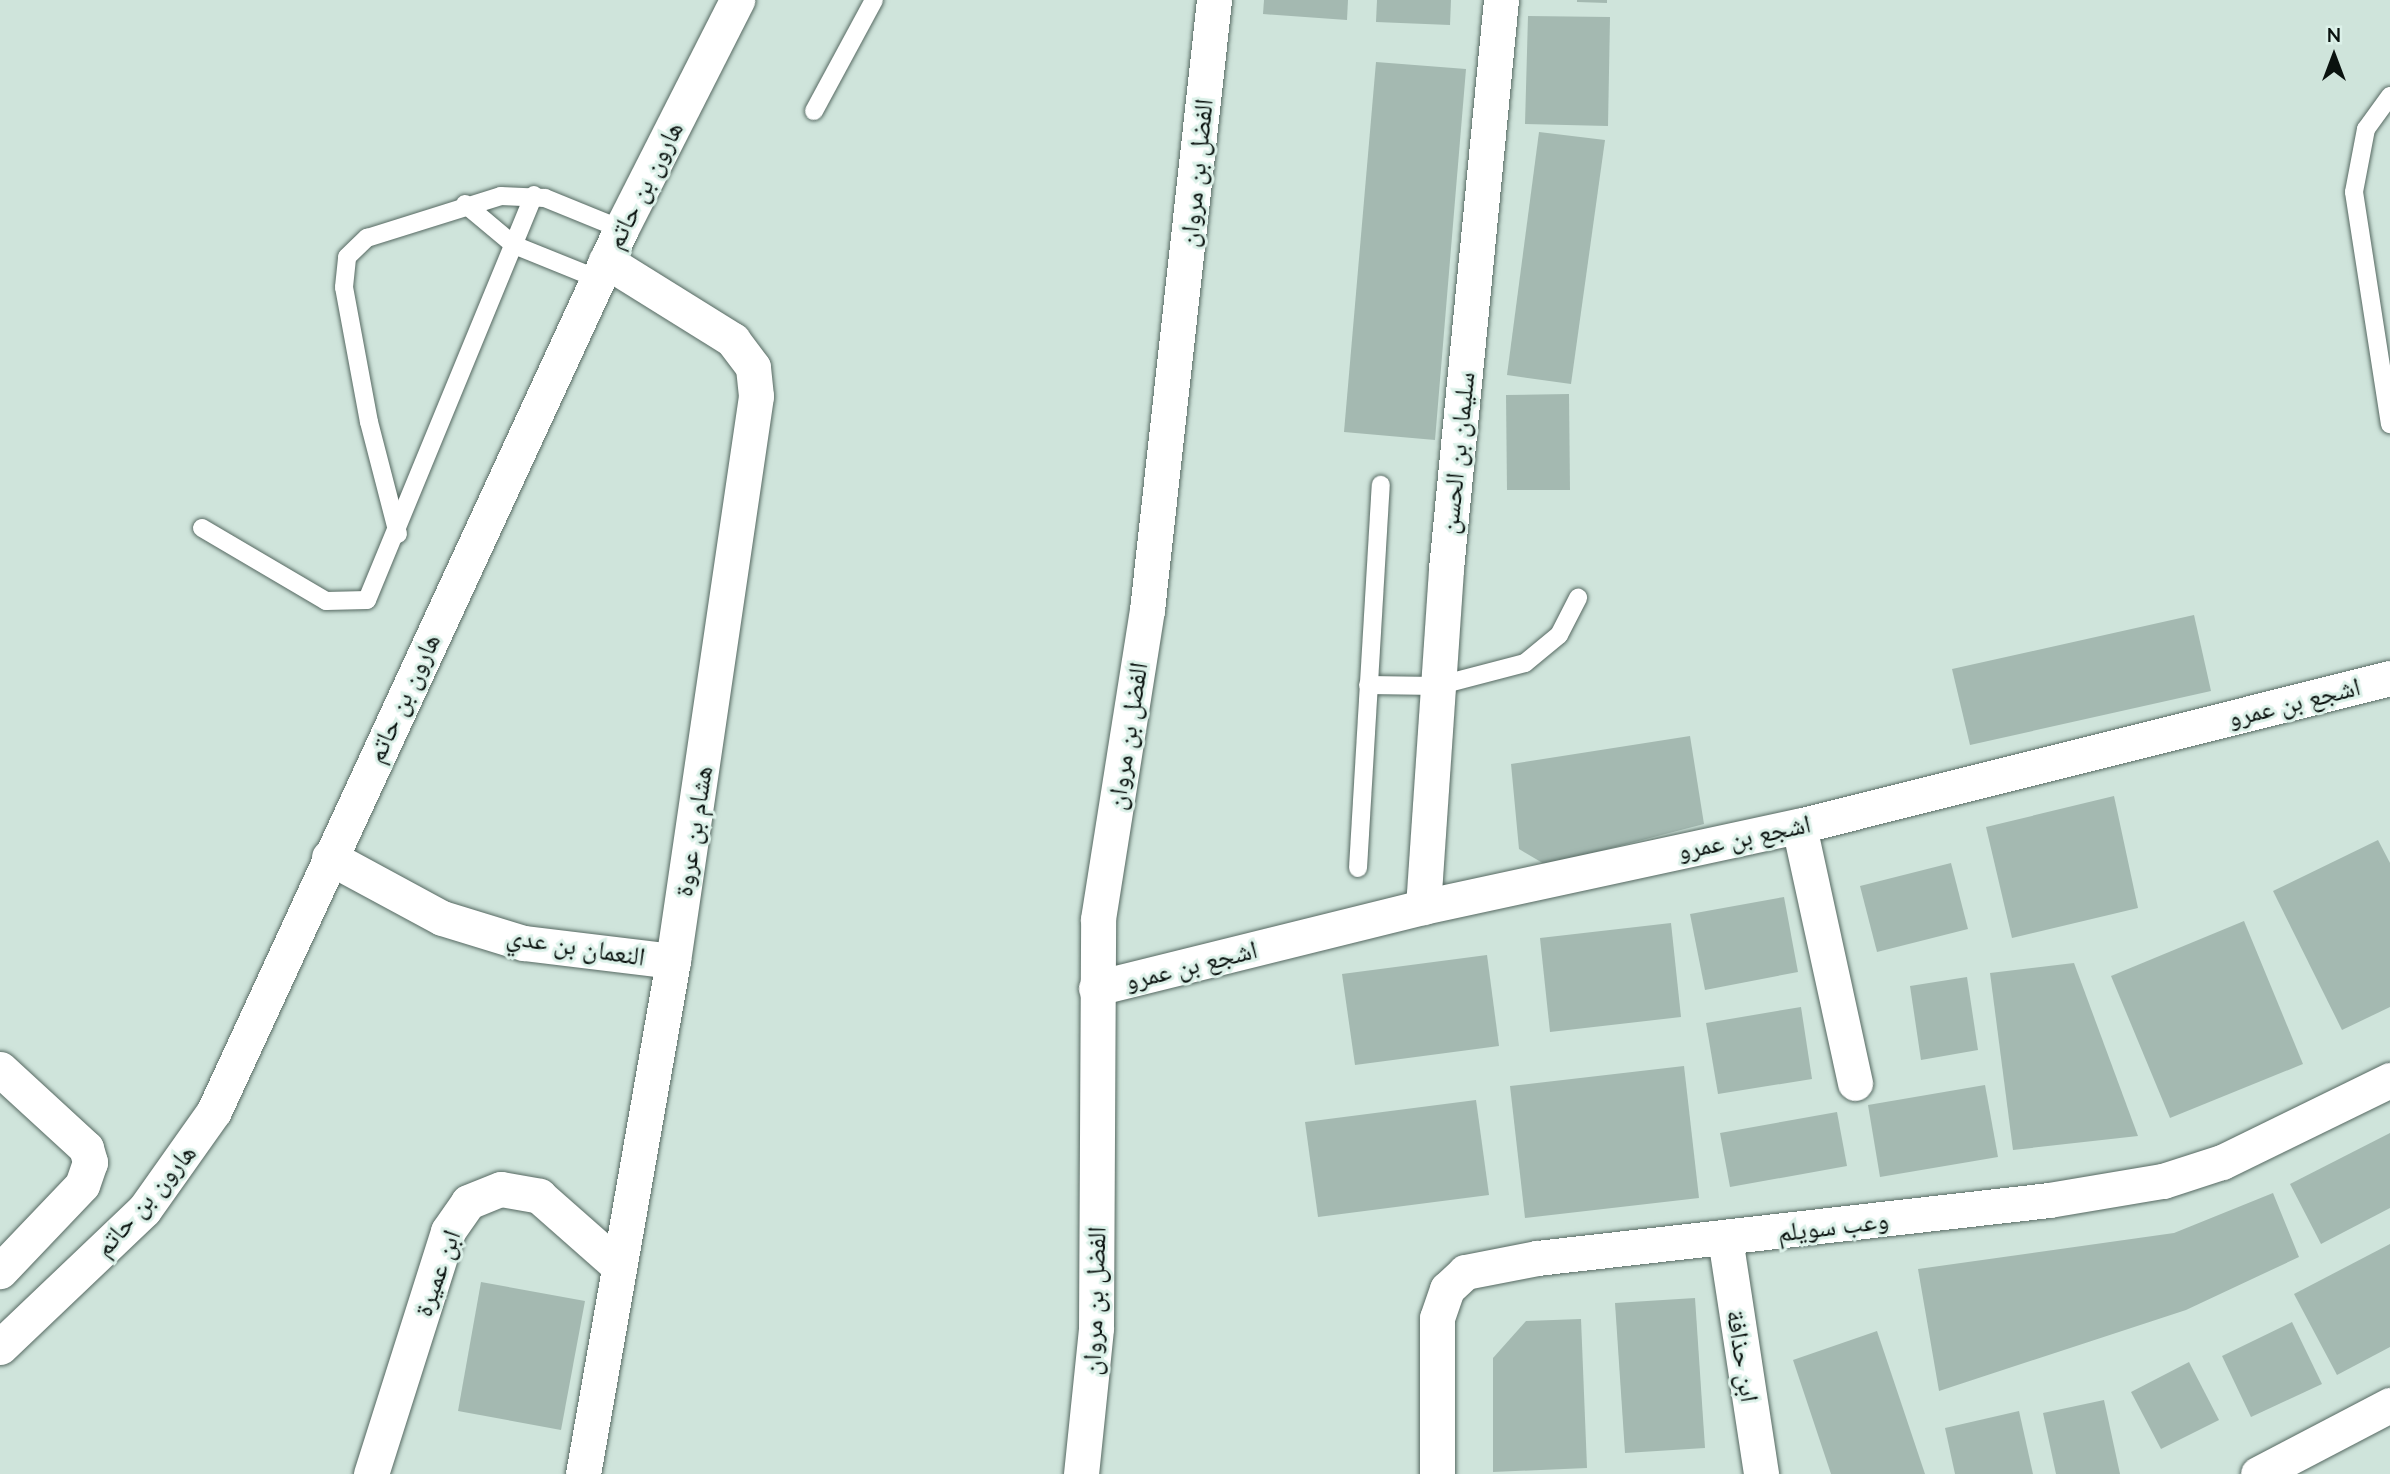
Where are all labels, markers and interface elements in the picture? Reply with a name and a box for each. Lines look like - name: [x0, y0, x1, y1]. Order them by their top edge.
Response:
- north arrow: [2299, 21, 2369, 91]
- text: N: [2327, 23, 2341, 47]
- street label: الفضل بن مروان: [1173, 97, 1219, 249]
- street label: هارون بن حاتم: [599, 116, 689, 254]
- street label: سليمان بن الحسن: [1433, 370, 1481, 536]
- street label: هارون بن حاتم: [360, 628, 446, 768]
- street label: الفضل بن مروان: [1100, 660, 1154, 812]
- street label: اشجع بن عمرو: [2224, 670, 2364, 734]
- street label: هشام بن عروة: [667, 763, 719, 899]
- street label: اشجع بن عمرو: [1674, 808, 1814, 866]
- street label: النعمان بن عدي: [504, 920, 648, 972]
- street label: اشجع بن عمرو: [1121, 933, 1261, 997]
- street label: هارون بن حاتم: [88, 1137, 202, 1263]
- street label: وعب سويلم: [1776, 1204, 1890, 1248]
- street label: ابن عميرة: [407, 1226, 467, 1320]
- street label: الفضل بن مروان: [1076, 1226, 1112, 1376]
- street label: ابن حذافة: [1720, 1308, 1766, 1404]

